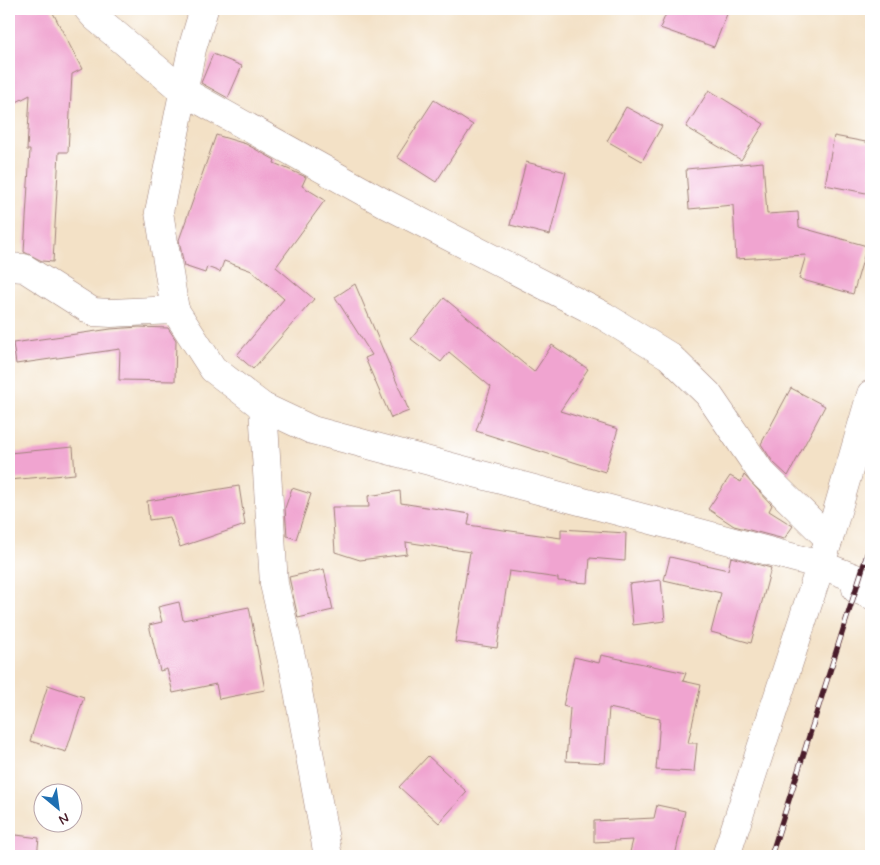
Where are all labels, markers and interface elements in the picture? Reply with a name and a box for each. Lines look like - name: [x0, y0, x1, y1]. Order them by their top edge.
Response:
- north arrow: [32, 782, 82, 832]
- text: N: [55, 808, 72, 829]

